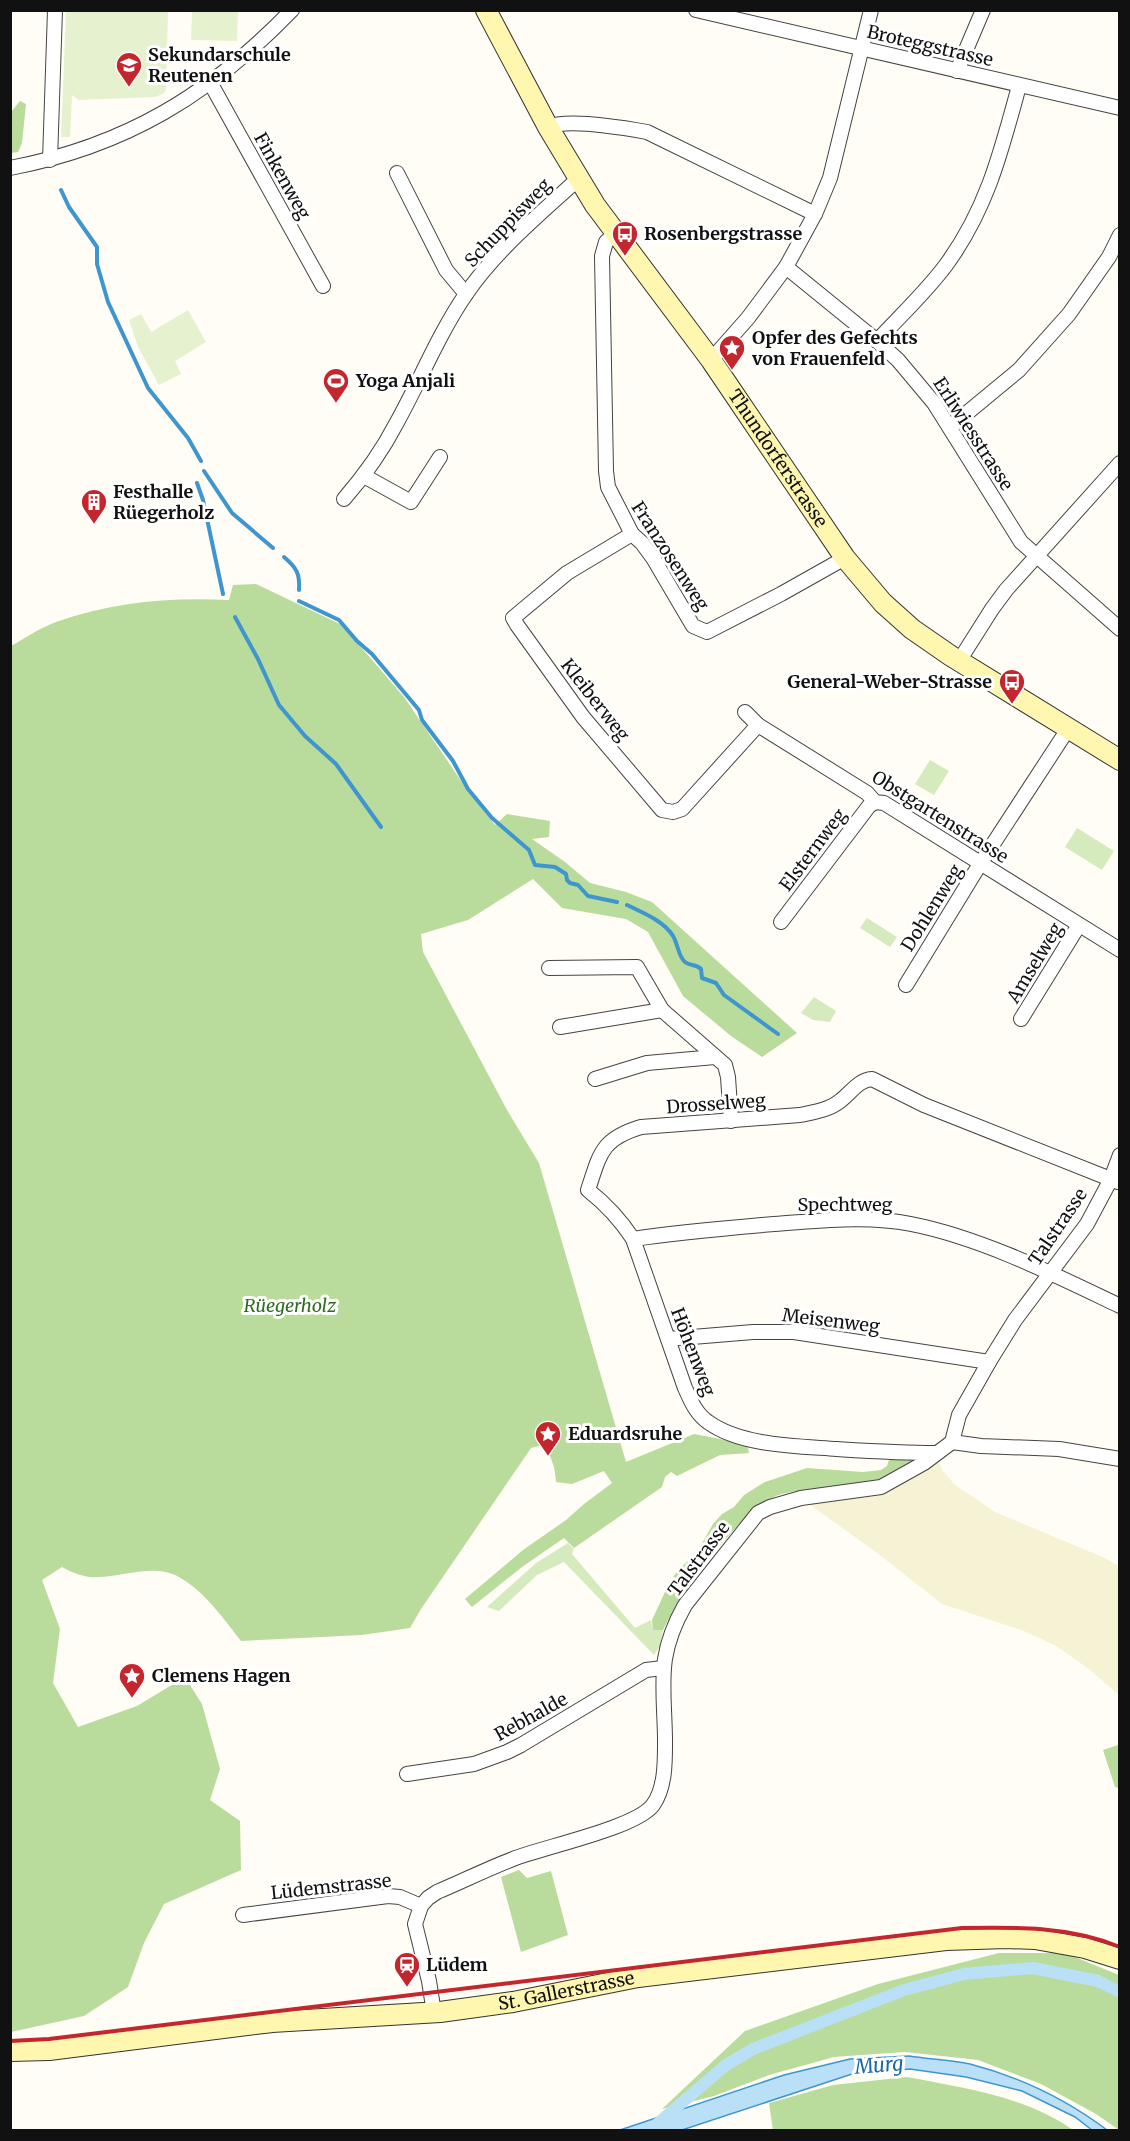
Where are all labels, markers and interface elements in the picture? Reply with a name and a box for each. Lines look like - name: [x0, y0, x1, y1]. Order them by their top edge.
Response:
- street label: Broteggstrasse: [865, 20, 995, 71]
- place label: Sekundarschule Reutenen: [148, 43, 291, 87]
- school or university icon: Sekundarschule Reutenen: [114, 50, 144, 88]
- street label: Finkenweg: [249, 128, 316, 223]
- street label: Schuppisweg: [460, 173, 556, 272]
- bus stop icon: Rosenbergstrasse: [610, 219, 640, 257]
- place label: Rosenbergstrasse: [644, 222, 802, 245]
- place label: Opfer des Gefechts von Frauenfeld: [751, 326, 918, 370]
- place icon: Opfer des Gefechts von Frauenfeld: [717, 333, 747, 371]
- sports icon: Yoga Anjali: [321, 366, 351, 404]
- place label: Yoga Anjali: [355, 369, 455, 392]
- street label: Erliwiesstrasse: [928, 373, 1019, 495]
- street label: Thundorferstrasse: [723, 385, 833, 531]
- place label: Festhalle Rüegerholz: [113, 480, 214, 524]
- building icon: Festhalle Rüegerholz: [79, 487, 109, 525]
- street label: Franzosenweg: [627, 497, 714, 615]
- street label: Kleiberweg: [556, 654, 635, 746]
- bus stop icon: General-Weber-Strasse: [997, 667, 1027, 705]
- place label: General-Weber-Strasse: [787, 670, 992, 693]
- street label: Obstgartenstrasse: [868, 765, 1013, 868]
- street label: Elsternweg: [774, 804, 851, 895]
- street label: Dohlenweg: [896, 860, 967, 955]
- street label: Amselweg: [1001, 918, 1068, 1008]
- street label: Drosselweg: [666, 1089, 767, 1118]
- street label: Talstrasse: [1023, 1184, 1092, 1270]
- street label: Spechtweg: [798, 1193, 893, 1216]
- park label: Rüegerholz: [244, 1294, 337, 1317]
- street label: Meisenweg: [781, 1303, 881, 1338]
- street label: Höhenweg: [666, 1304, 721, 1399]
- place icon: Eduardsruhe: [533, 1419, 563, 1457]
- place label: Eduardsruhe: [568, 1422, 682, 1445]
- street label: Talstrasse: [663, 1517, 734, 1601]
- place icon: Clemens Hagen: [117, 1661, 147, 1699]
- place label: Clemens Hagen: [152, 1664, 291, 1687]
- street label: Rebhalde: [490, 1687, 571, 1746]
- street label: Lüdemstrasse: [270, 1869, 392, 1904]
- station icon: Lüdem: [392, 1950, 422, 1988]
- place label: Lüdem: [426, 1953, 488, 1976]
- street label: St. Gallerstrasse: [497, 1966, 636, 2015]
- water label: Murg: [853, 2050, 904, 2079]

